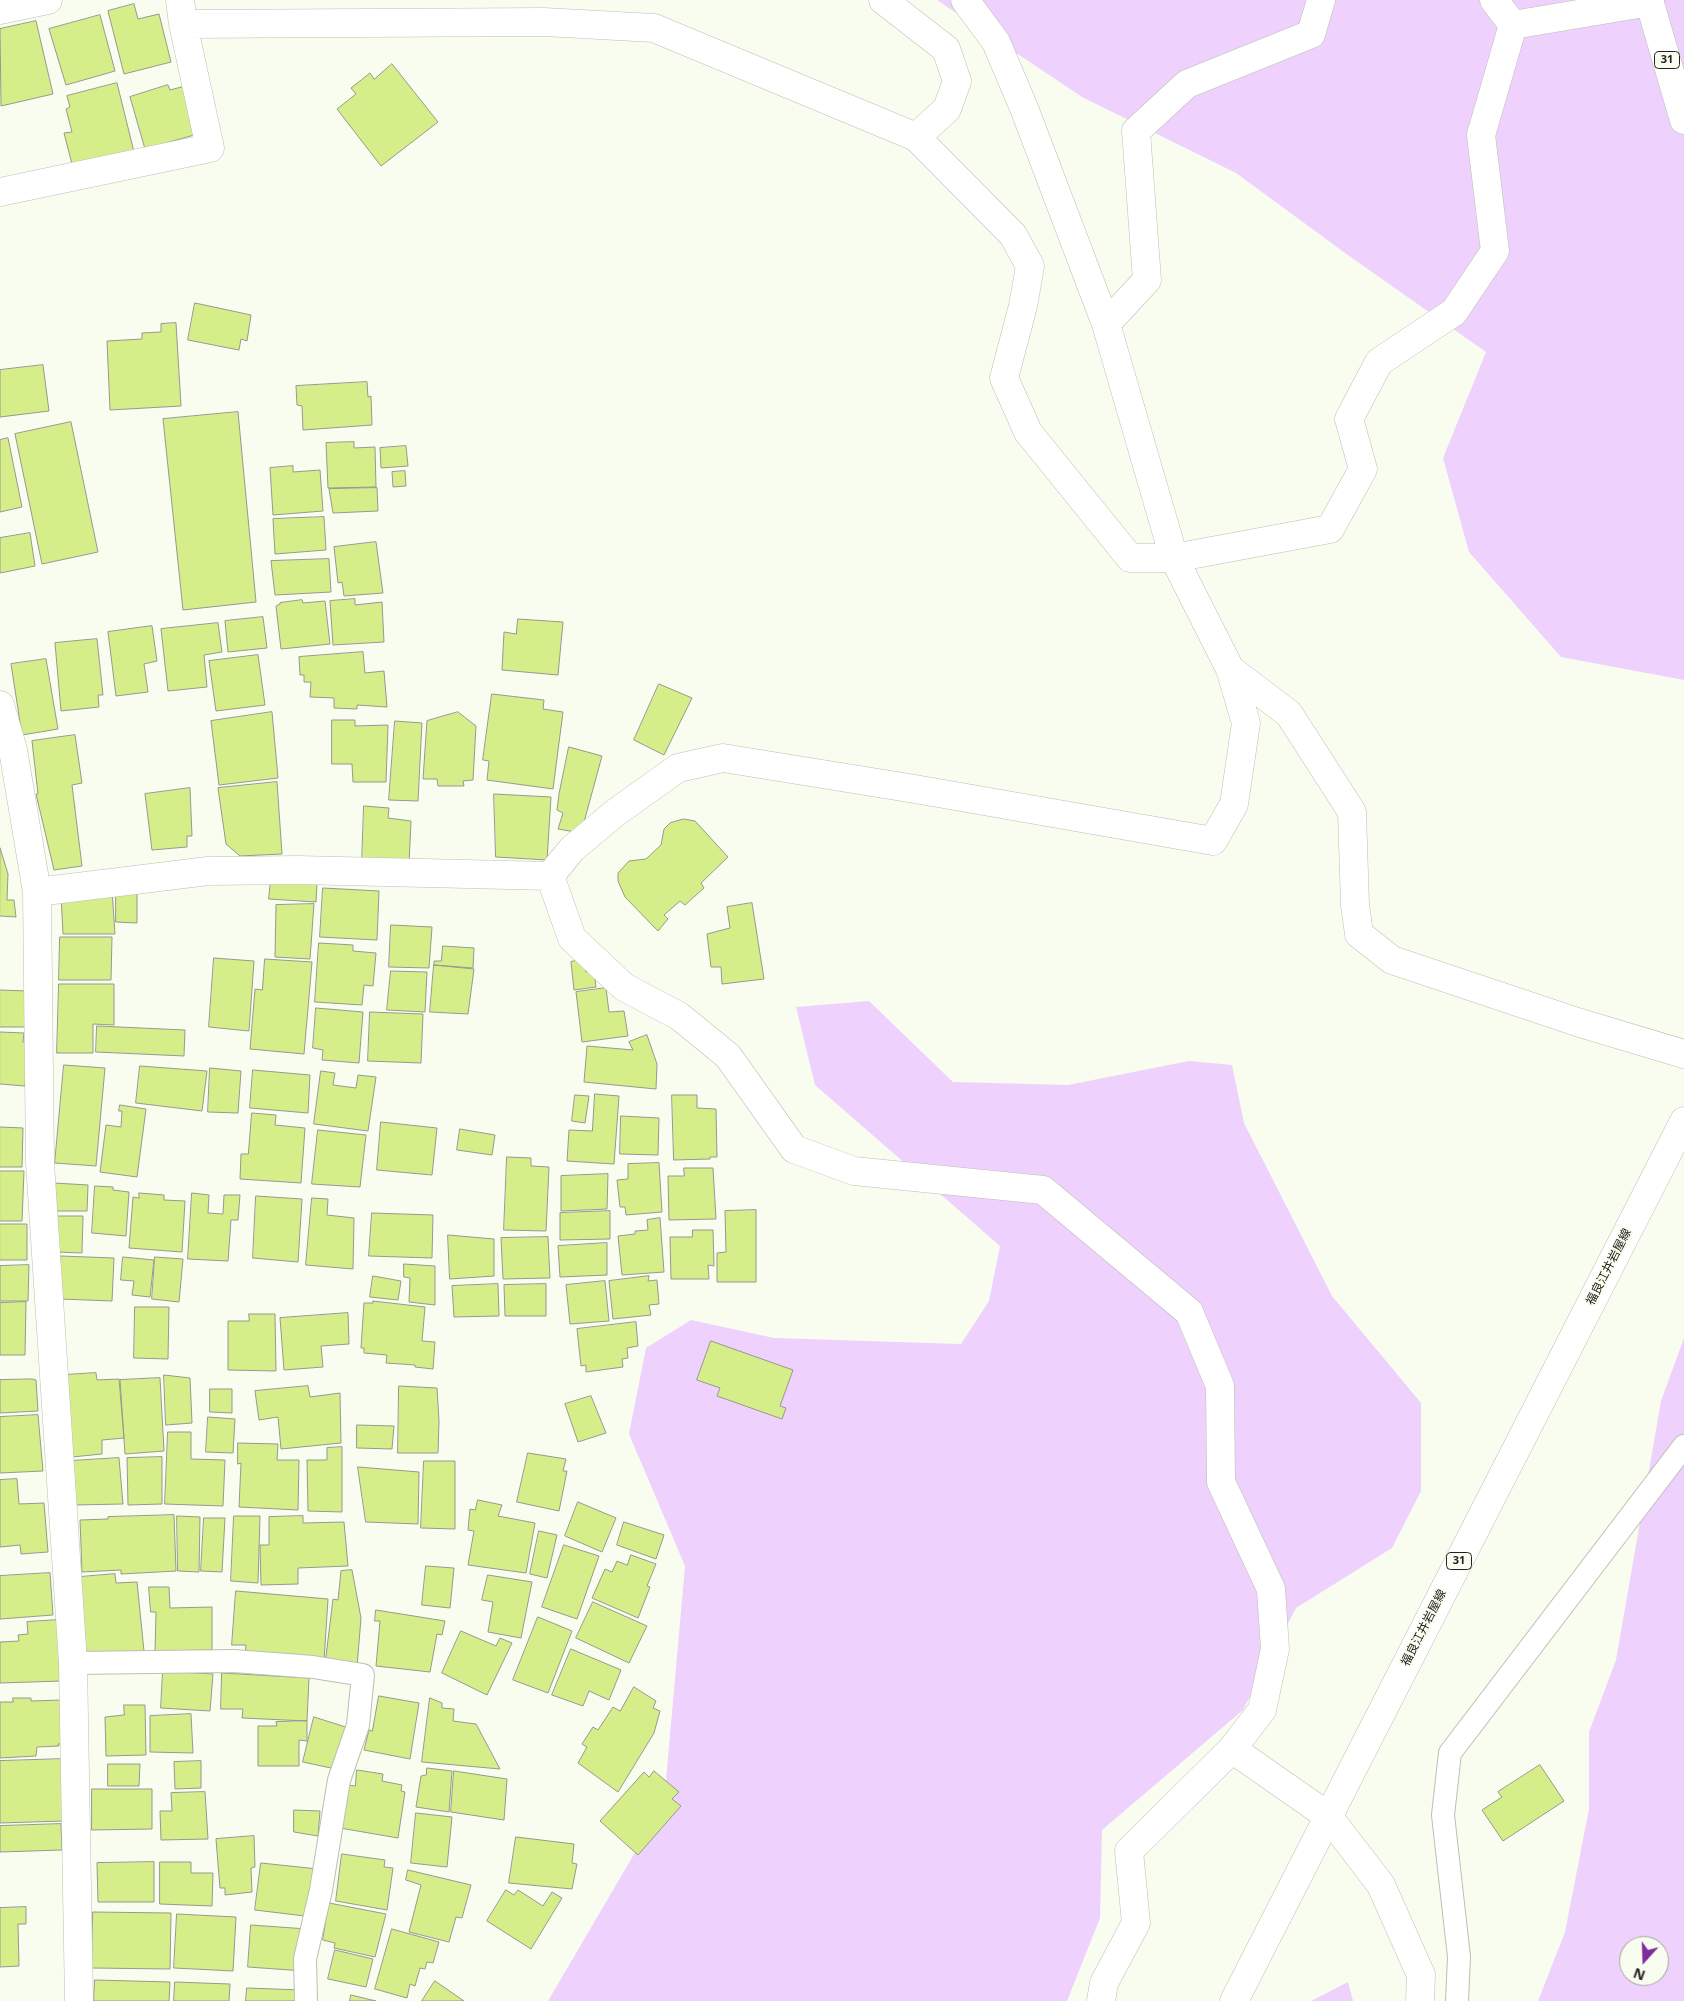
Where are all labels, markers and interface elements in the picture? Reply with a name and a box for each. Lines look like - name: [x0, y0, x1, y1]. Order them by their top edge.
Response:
- road number: 31: [1654, 52, 1680, 68]
- street label: 福良江井岩屋線: [1584, 1226, 1634, 1308]
- road number: 31: [1446, 1552, 1472, 1570]
- street label: 福良江井岩屋線: [1399, 1587, 1449, 1669]
- north arrow: [1619, 1936, 1669, 1986]
- text: N: [1630, 1964, 1648, 1986]

